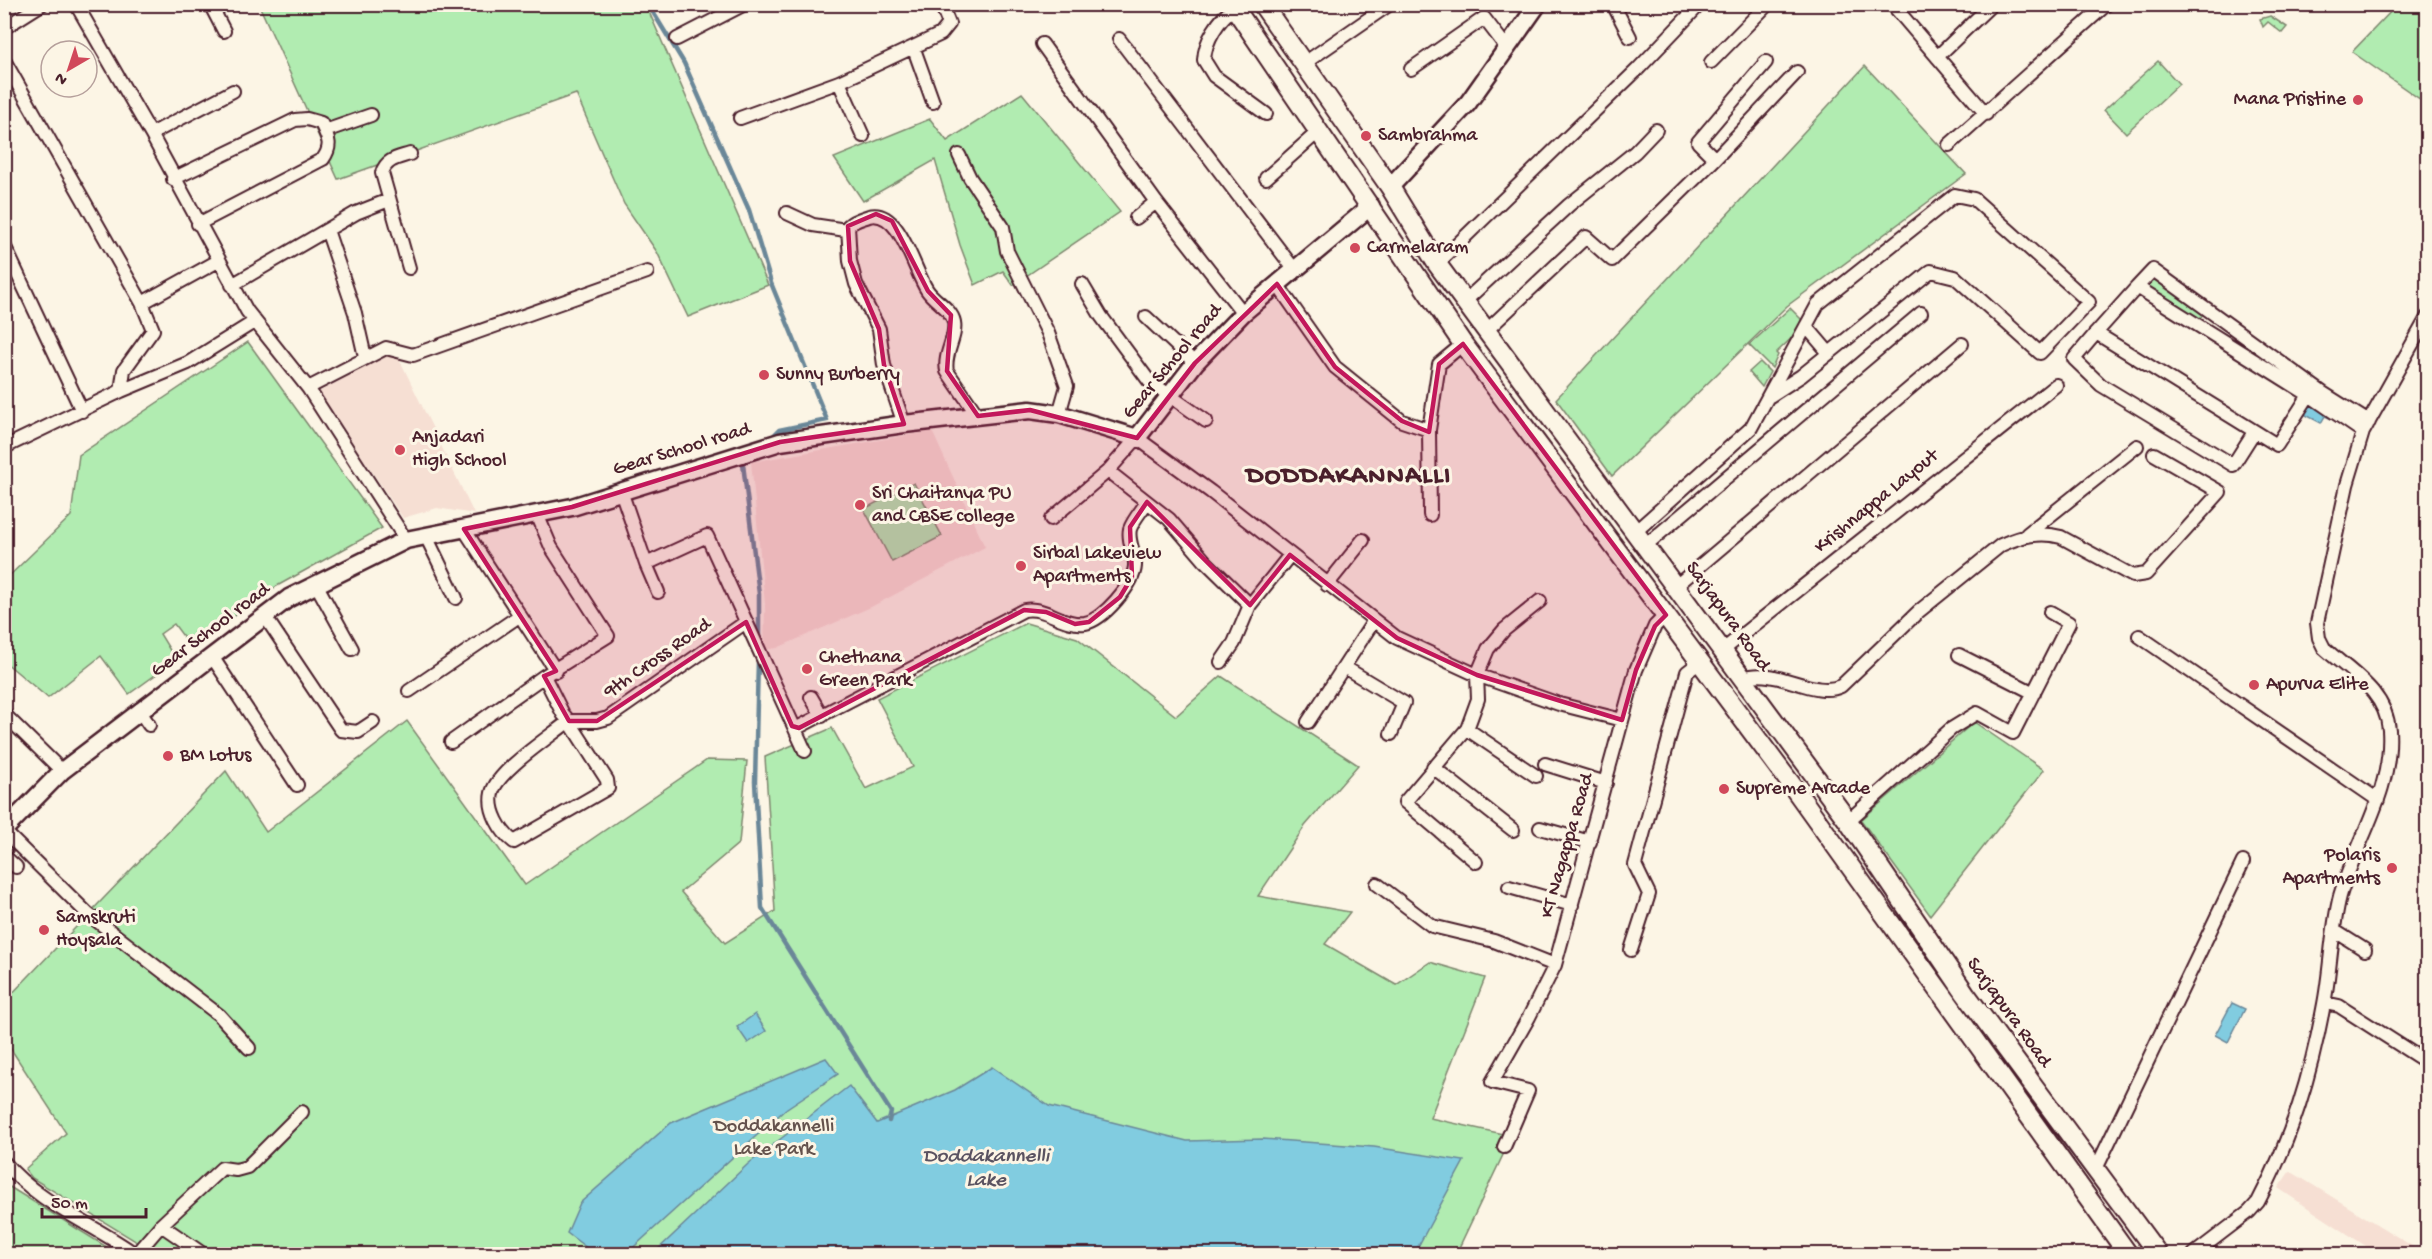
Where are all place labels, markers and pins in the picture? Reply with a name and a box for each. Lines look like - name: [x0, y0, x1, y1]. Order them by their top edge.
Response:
- place label: Mana Pristine: [2234, 89, 2347, 112]
- marker: Mana Pristine: [2351, 93, 2365, 107]
- place label: Sambrahma: [1378, 125, 1478, 148]
- marker: Sambrahma: [1359, 129, 1373, 143]
- place label: Carmelaram: [1367, 237, 1468, 260]
- marker: Carmelaram: [1348, 241, 1362, 255]
- place label: Sunny Burberry: [776, 364, 900, 387]
- marker: Sunny Burberry: [757, 368, 771, 382]
- place label: Anjadari High School: [412, 427, 507, 473]
- marker: Anjadari High School: [393, 443, 407, 457]
- place label: Sri Chaitanya PU and CBSE college: [872, 483, 1015, 529]
- marker: Sri Chaitanya PU and CBSE college: [853, 498, 867, 512]
- place label: Sirbal Lakeview Apartments: [1033, 543, 1162, 589]
- marker: Sirbal Lakeview Apartments: [1014, 559, 1028, 573]
- place label: Chethana Green Park: [819, 647, 914, 693]
- marker: Chethana Green Park: [800, 662, 814, 676]
- place label: Apurva Elite: [2266, 674, 2369, 697]
- marker: Apurva Elite: [2247, 678, 2261, 692]
- place label: BM Lotus: [179, 745, 252, 768]
- marker: BM Lotus: [161, 749, 175, 763]
- place label: Supreme Arcade: [1736, 778, 1871, 801]
- marker: Supreme Arcade: [1717, 782, 1731, 796]
- place label: Polaris Apartments: [2282, 845, 2381, 891]
- marker: Polaris Apartments: [2385, 861, 2399, 875]
- place label: Samskruti Hoysala: [56, 907, 136, 953]
- marker: Samskruti Hoysala: [37, 923, 51, 937]

